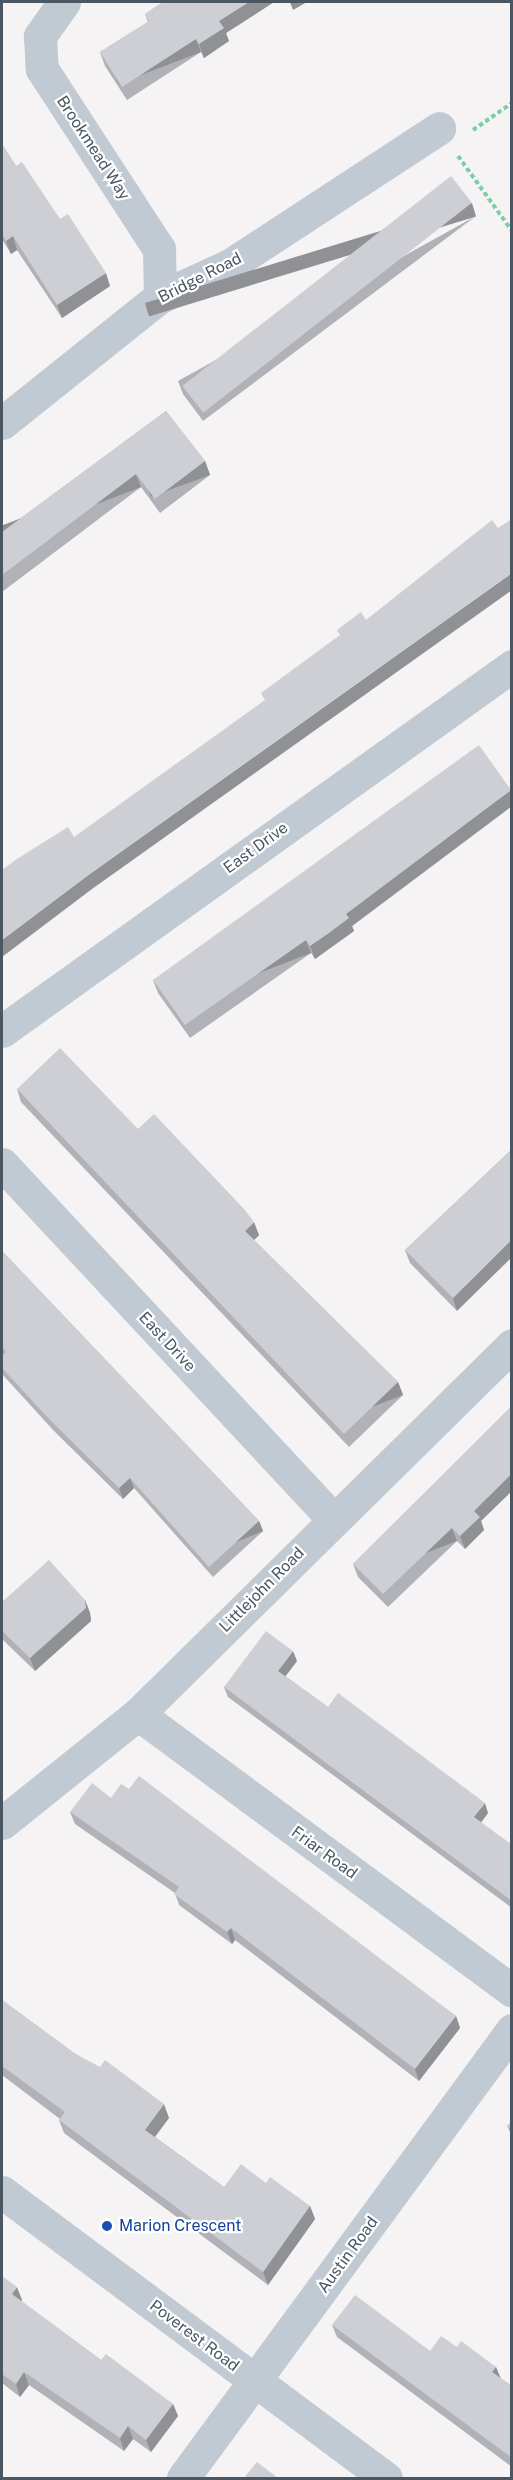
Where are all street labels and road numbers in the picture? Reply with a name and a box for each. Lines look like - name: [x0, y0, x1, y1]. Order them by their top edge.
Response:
- street label: Brookmead Way: [52, 92, 134, 204]
- street label: Bridge Road: [155, 249, 245, 307]
- street label: East Drive: [220, 818, 292, 878]
- street label: East Drive: [134, 1308, 200, 1376]
- street label: Littlejohn Road: [216, 1544, 308, 1636]
- street label: Friar Road: [287, 1823, 361, 1883]
- street label: Austin Road: [314, 2213, 382, 2297]
- street label: Poverest Road: [146, 2296, 242, 2376]

